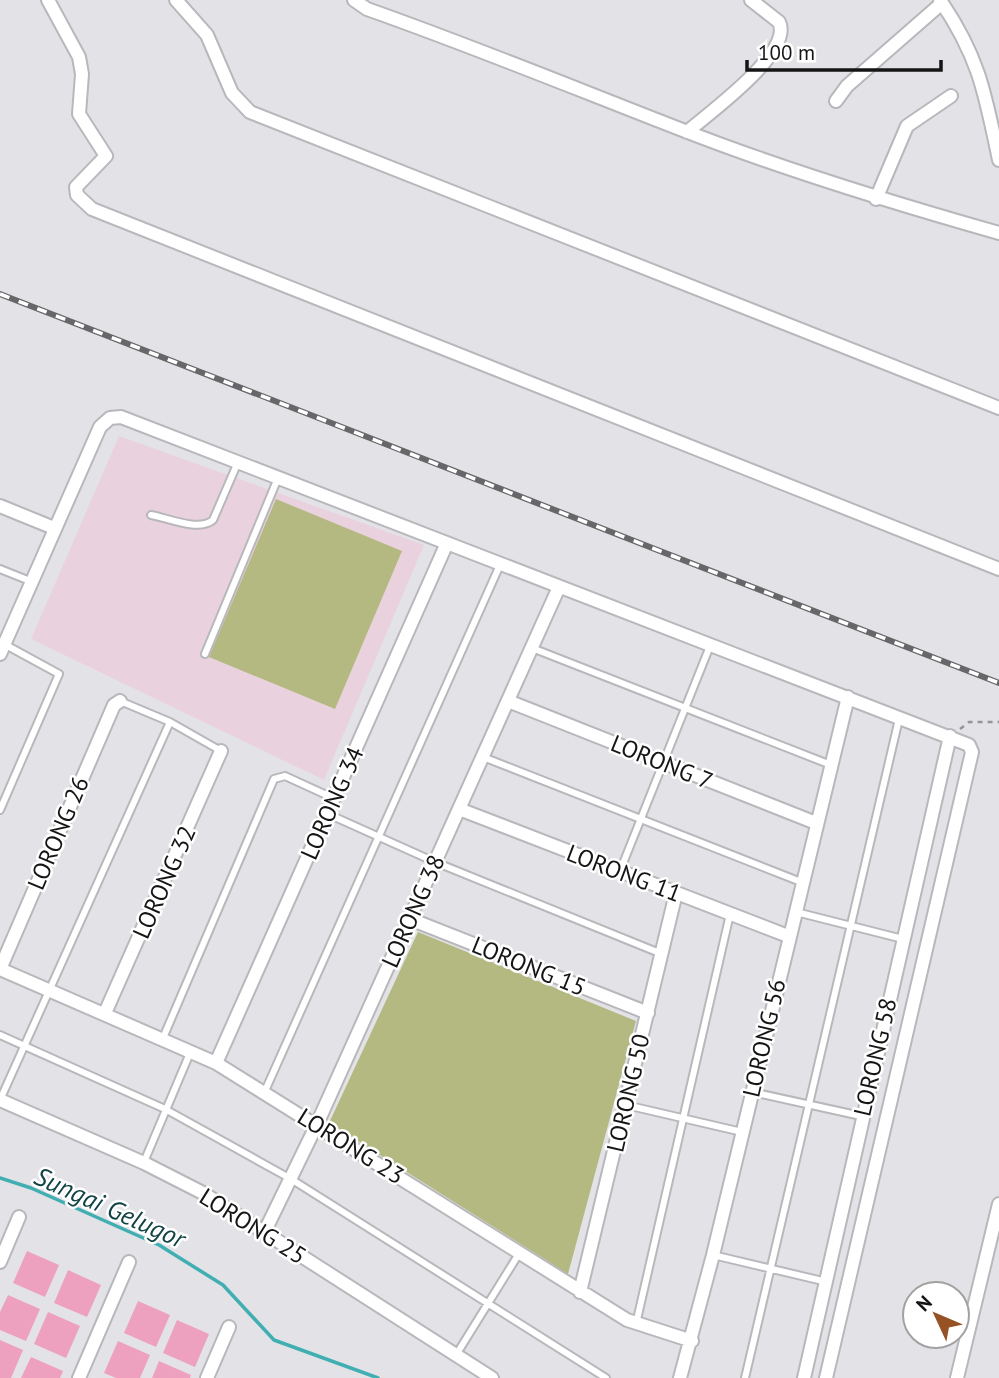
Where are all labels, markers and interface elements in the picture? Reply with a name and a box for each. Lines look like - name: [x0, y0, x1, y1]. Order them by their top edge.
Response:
- scale bar: [747, 28, 941, 72]
- text: 100 m: [758, 39, 815, 66]
- street label: LORONG 7: [606, 728, 718, 796]
- street label: LORONG 34: [293, 742, 371, 864]
- street label: LORONG 26: [20, 772, 96, 894]
- street label: LORONG 32: [125, 821, 203, 943]
- street label: LORONG 11: [562, 837, 686, 909]
- street label: LORONG 38: [374, 850, 452, 972]
- street label: LORONG 15: [467, 929, 591, 1003]
- street label: LORONG 56: [735, 976, 793, 1100]
- street label: LORONG 58: [846, 995, 904, 1119]
- street label: LORONG 50: [599, 1031, 657, 1155]
- street label: LORONG 23: [292, 1101, 410, 1191]
- water label: Sungai Gelugor: [30, 1159, 192, 1256]
- street label: LORONG 25: [194, 1181, 312, 1271]
- north arrow: [901, 1280, 971, 1350]
- text: N: [911, 1290, 937, 1316]

